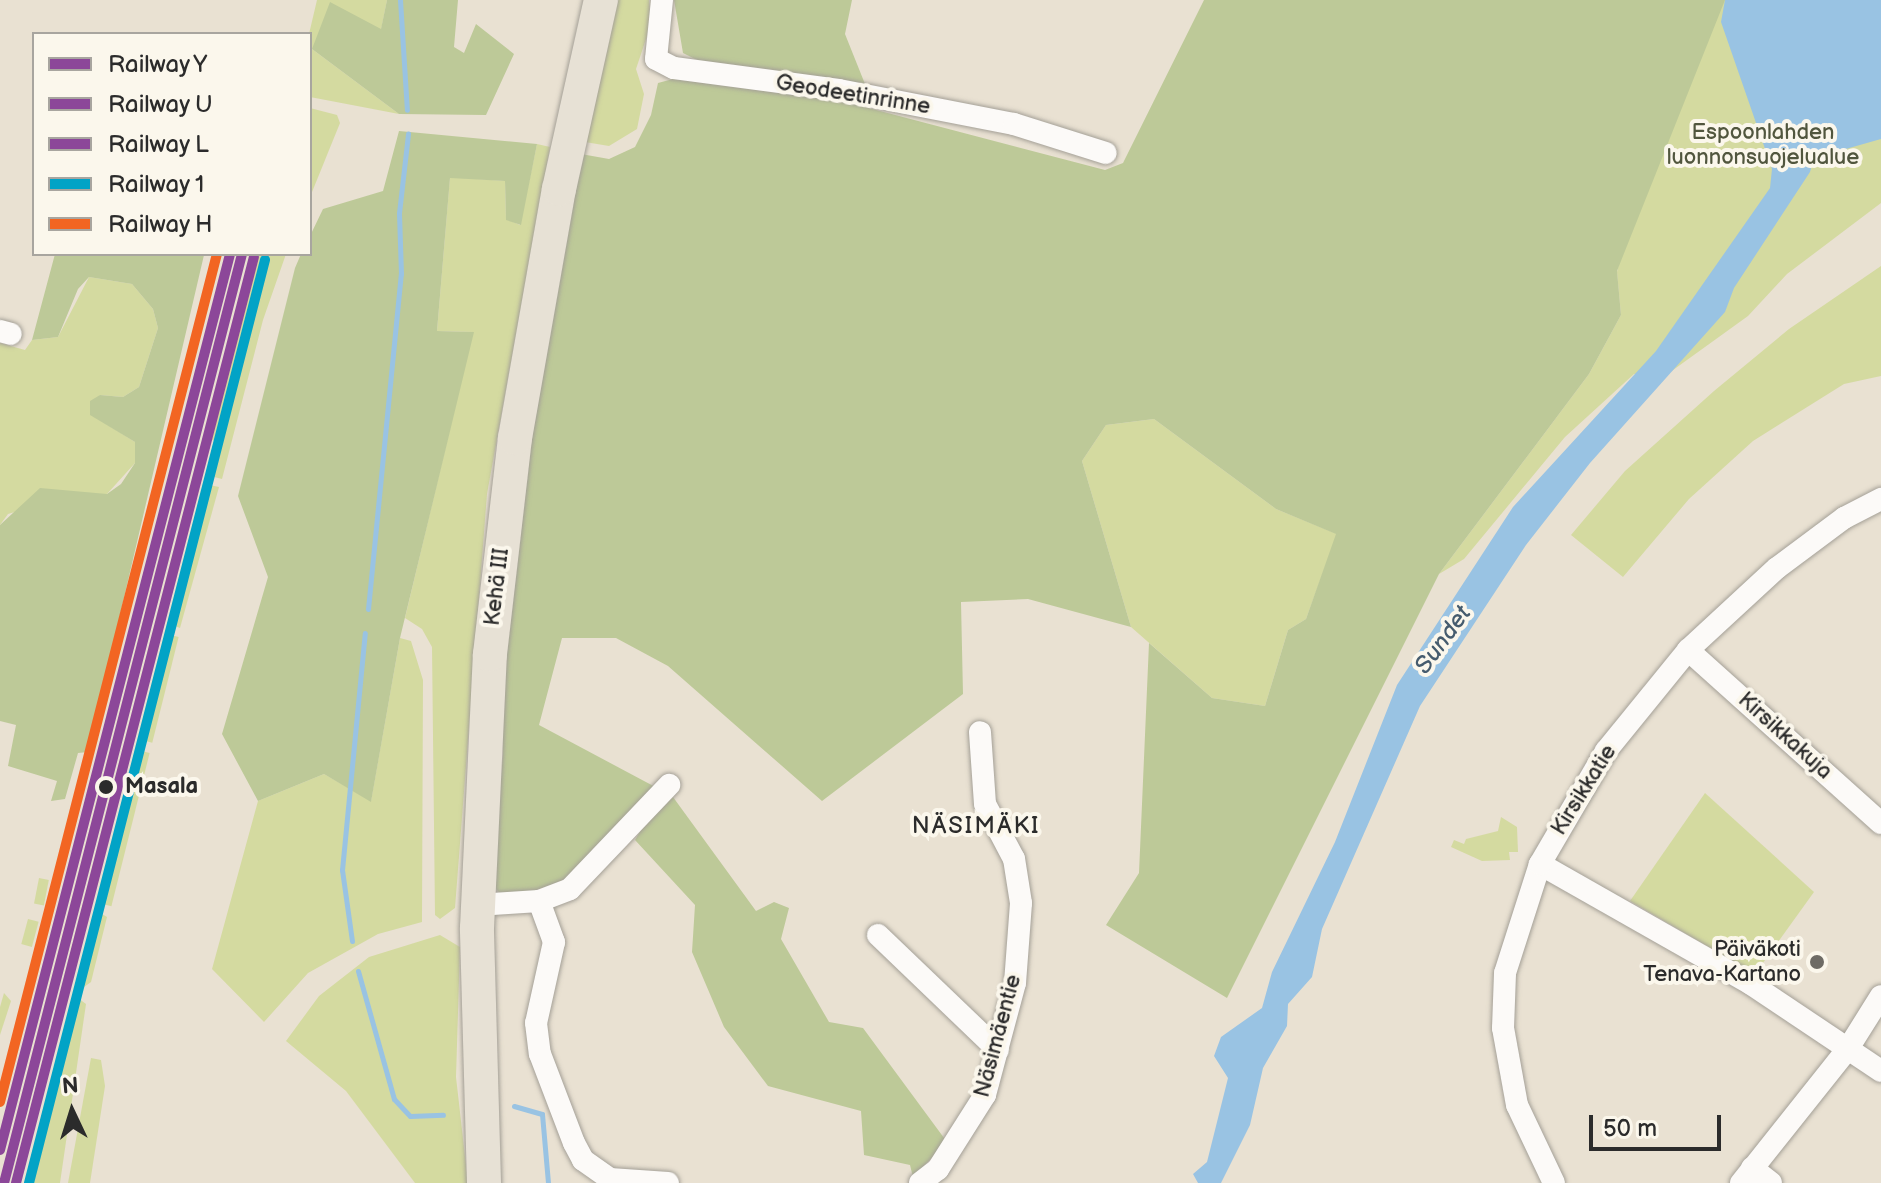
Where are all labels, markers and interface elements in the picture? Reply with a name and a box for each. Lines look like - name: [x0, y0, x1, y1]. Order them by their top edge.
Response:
- legend: [32, 32, 312, 256]
- text: Railway Y: [108, 50, 207, 79]
- street label: Geodeetinrinne: [774, 70, 932, 120]
- text: Railway U: [108, 90, 212, 119]
- park label: Espoonlahden luonnonsuojelualue: [1667, 119, 1859, 170]
- text: Railway L: [108, 130, 209, 159]
- text: Railway 1: [108, 170, 204, 199]
- text: Railway H: [108, 210, 212, 239]
- street label: Kehä III: [479, 547, 515, 627]
- water label: Sundet: [1409, 600, 1477, 680]
- street label: Kirsikkakuja: [1732, 687, 1838, 785]
- street label: Kirsikkatie: [1546, 740, 1622, 840]
- place label: Masala: [125, 774, 198, 800]
- marker: Masala: [94, 775, 118, 799]
- district label: NÄSIMÄKI: [912, 812, 1040, 840]
- place label: Päiväkoti Tenava-Kartano: [1643, 936, 1801, 988]
- marker: Päiväkoti Tenava-Kartano: [1808, 953, 1826, 971]
- street label: Näsimäentie: [969, 972, 1027, 1100]
- north arrow: [32, 1071, 112, 1151]
- text: N: [61, 1073, 79, 1101]
- scale bar: [1593, 1099, 1725, 1149]
- text: 50 m: [1603, 1114, 1657, 1143]

